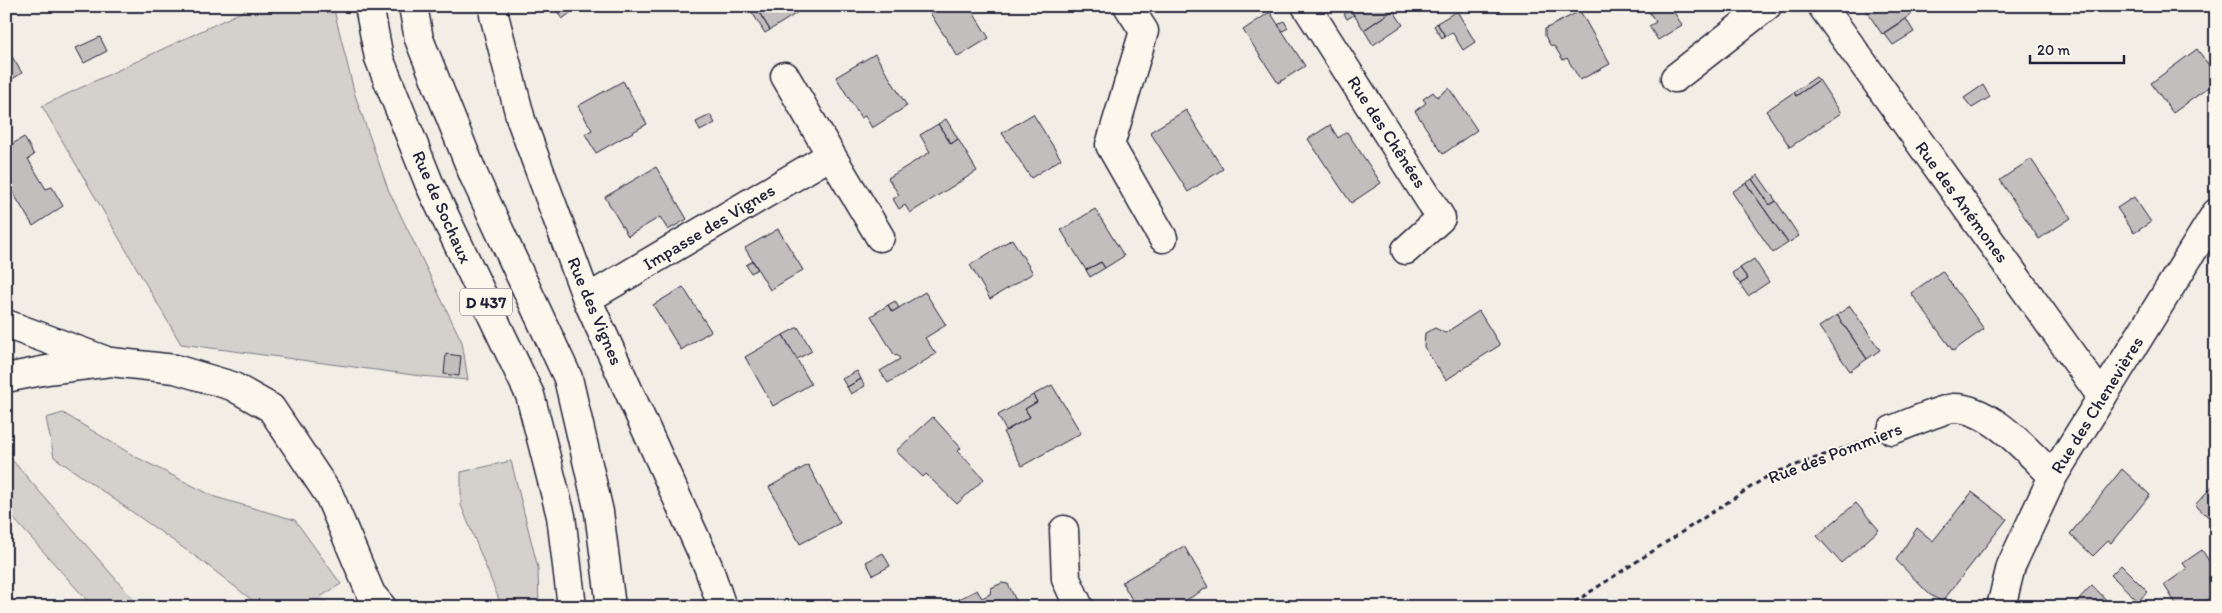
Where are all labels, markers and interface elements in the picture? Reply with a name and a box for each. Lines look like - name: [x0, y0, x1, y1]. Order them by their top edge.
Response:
- scale bar: [2030, 32, 2123, 64]
- text: 20 m: [2037, 41, 2071, 59]
- street label: Rue des Chênées: [1343, 72, 1431, 192]
- street label: Rue des Anémones: [1911, 137, 2013, 267]
- street label: Rue de Sochaux: [407, 147, 477, 267]
- street label: Impasse des Vignes: [639, 179, 779, 275]
- street label: Rue des Vignes: [562, 254, 628, 368]
- road number: D 437: [460, 288, 512, 316]
- street label: Rue des Chenevières: [2046, 332, 2148, 478]
- street label: Rue des Pommiers: [1765, 417, 1905, 489]

